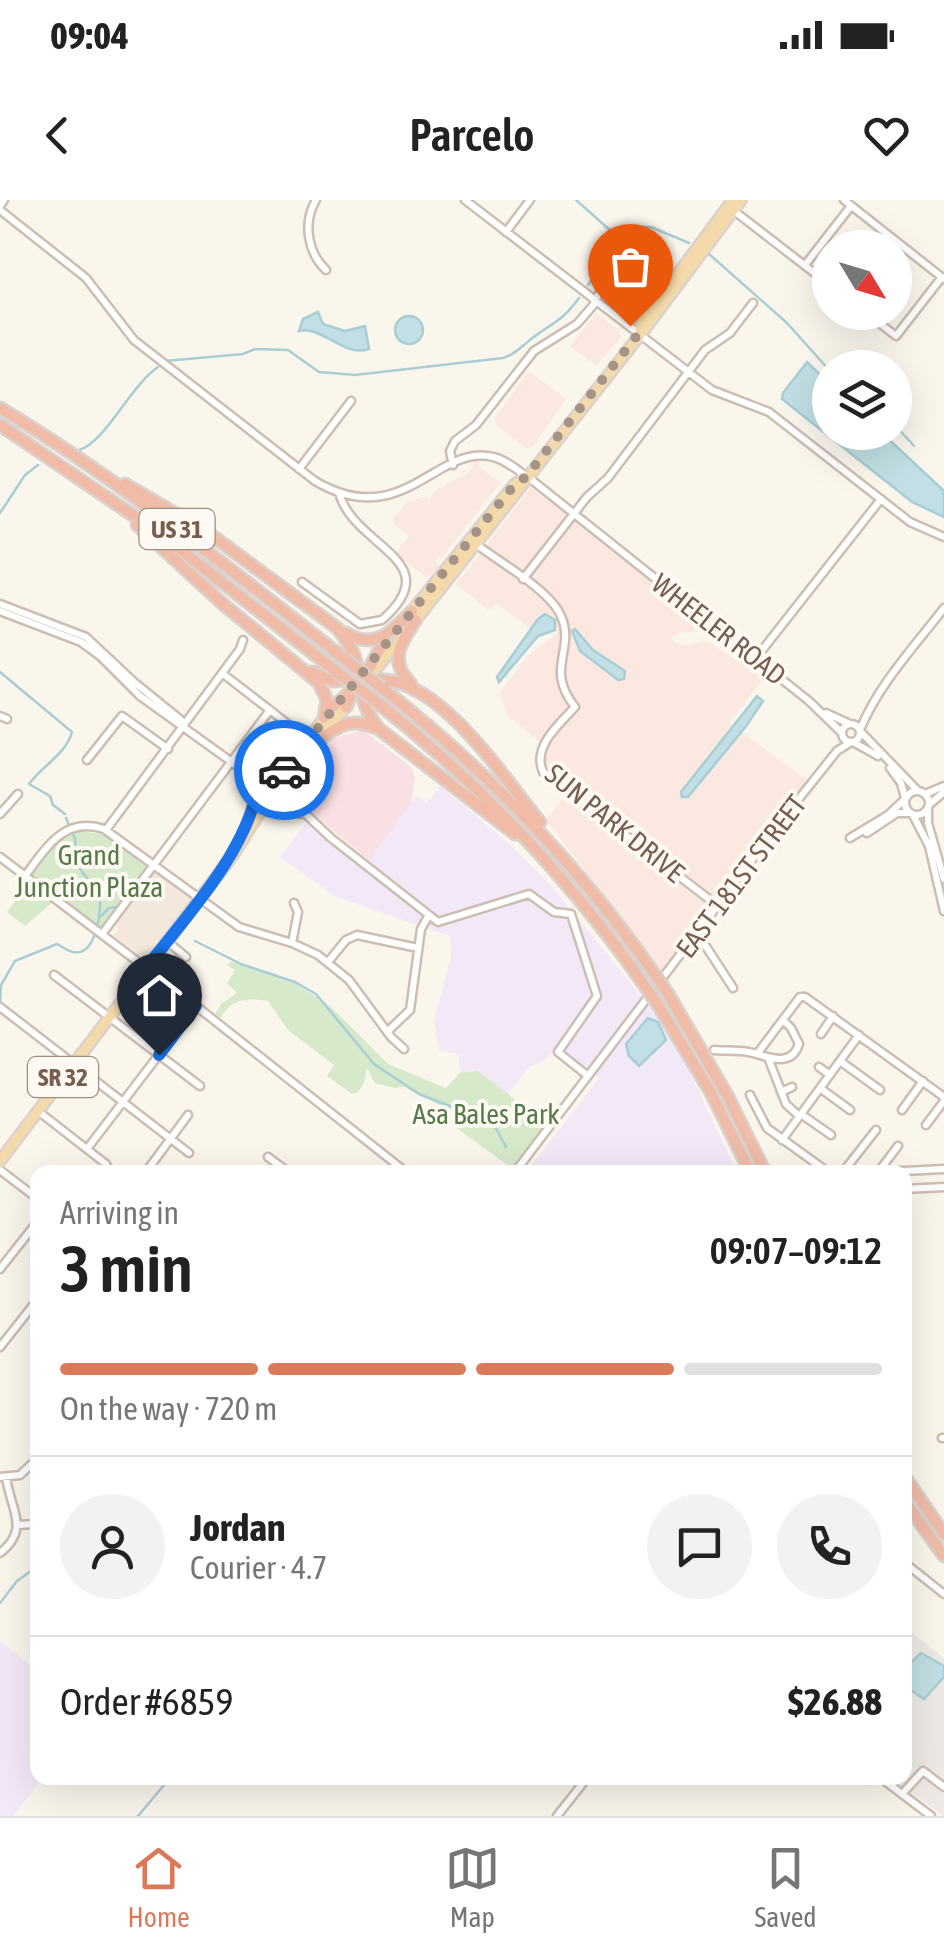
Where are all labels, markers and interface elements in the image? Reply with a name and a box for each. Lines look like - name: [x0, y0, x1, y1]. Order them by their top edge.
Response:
- text: 09:04: [50, 14, 129, 57]
- icon: back: [30, 108, 85, 163]
- icon: heart: [859, 108, 914, 163]
- text: Parcelo: [409, 109, 535, 161]
- pin: [588, 224, 673, 327]
- north arrow: [812, 230, 912, 330]
- map controls: [812, 230, 912, 450]
- icon: bag: [603, 239, 658, 294]
- button: layers: [812, 350, 912, 450]
- road number: US 31: [140, 509, 214, 549]
- street label: WHEELER ROAD: [646, 567, 792, 691]
- courier: [234, 720, 334, 820]
- icon: car: [257, 743, 312, 798]
- street label: SUN PARK DRIVE: [539, 757, 691, 889]
- street label: EAST 181ST STREET: [670, 788, 812, 964]
- park label: Grand Junction Plaza: [15, 839, 163, 903]
- pin: [117, 953, 202, 1056]
- icon: home: [132, 968, 187, 1023]
- road number: SR 32: [28, 1057, 98, 1097]
- park label: Asa Bales Park: [412, 1098, 560, 1130]
- text: Arriving in: [60, 1194, 179, 1231]
- text: 09:07–09:12: [710, 1229, 882, 1272]
- text: 3 min: [60, 1231, 193, 1306]
- text: On the way · 720 m: [60, 1390, 277, 1427]
- button: person: [60, 1494, 165, 1599]
- button: chat: [647, 1494, 752, 1599]
- button: phone: [777, 1494, 882, 1599]
- text: Jordan: [190, 1506, 285, 1549]
- text: Courier · 4.7: [190, 1549, 327, 1586]
- text: Order #6859: [60, 1680, 233, 1723]
- text: $26.88: [788, 1680, 882, 1723]
- tab: Home: [127, 1841, 190, 1933]
- tab: Map: [445, 1841, 500, 1933]
- tab: Saved: [755, 1841, 817, 1933]

